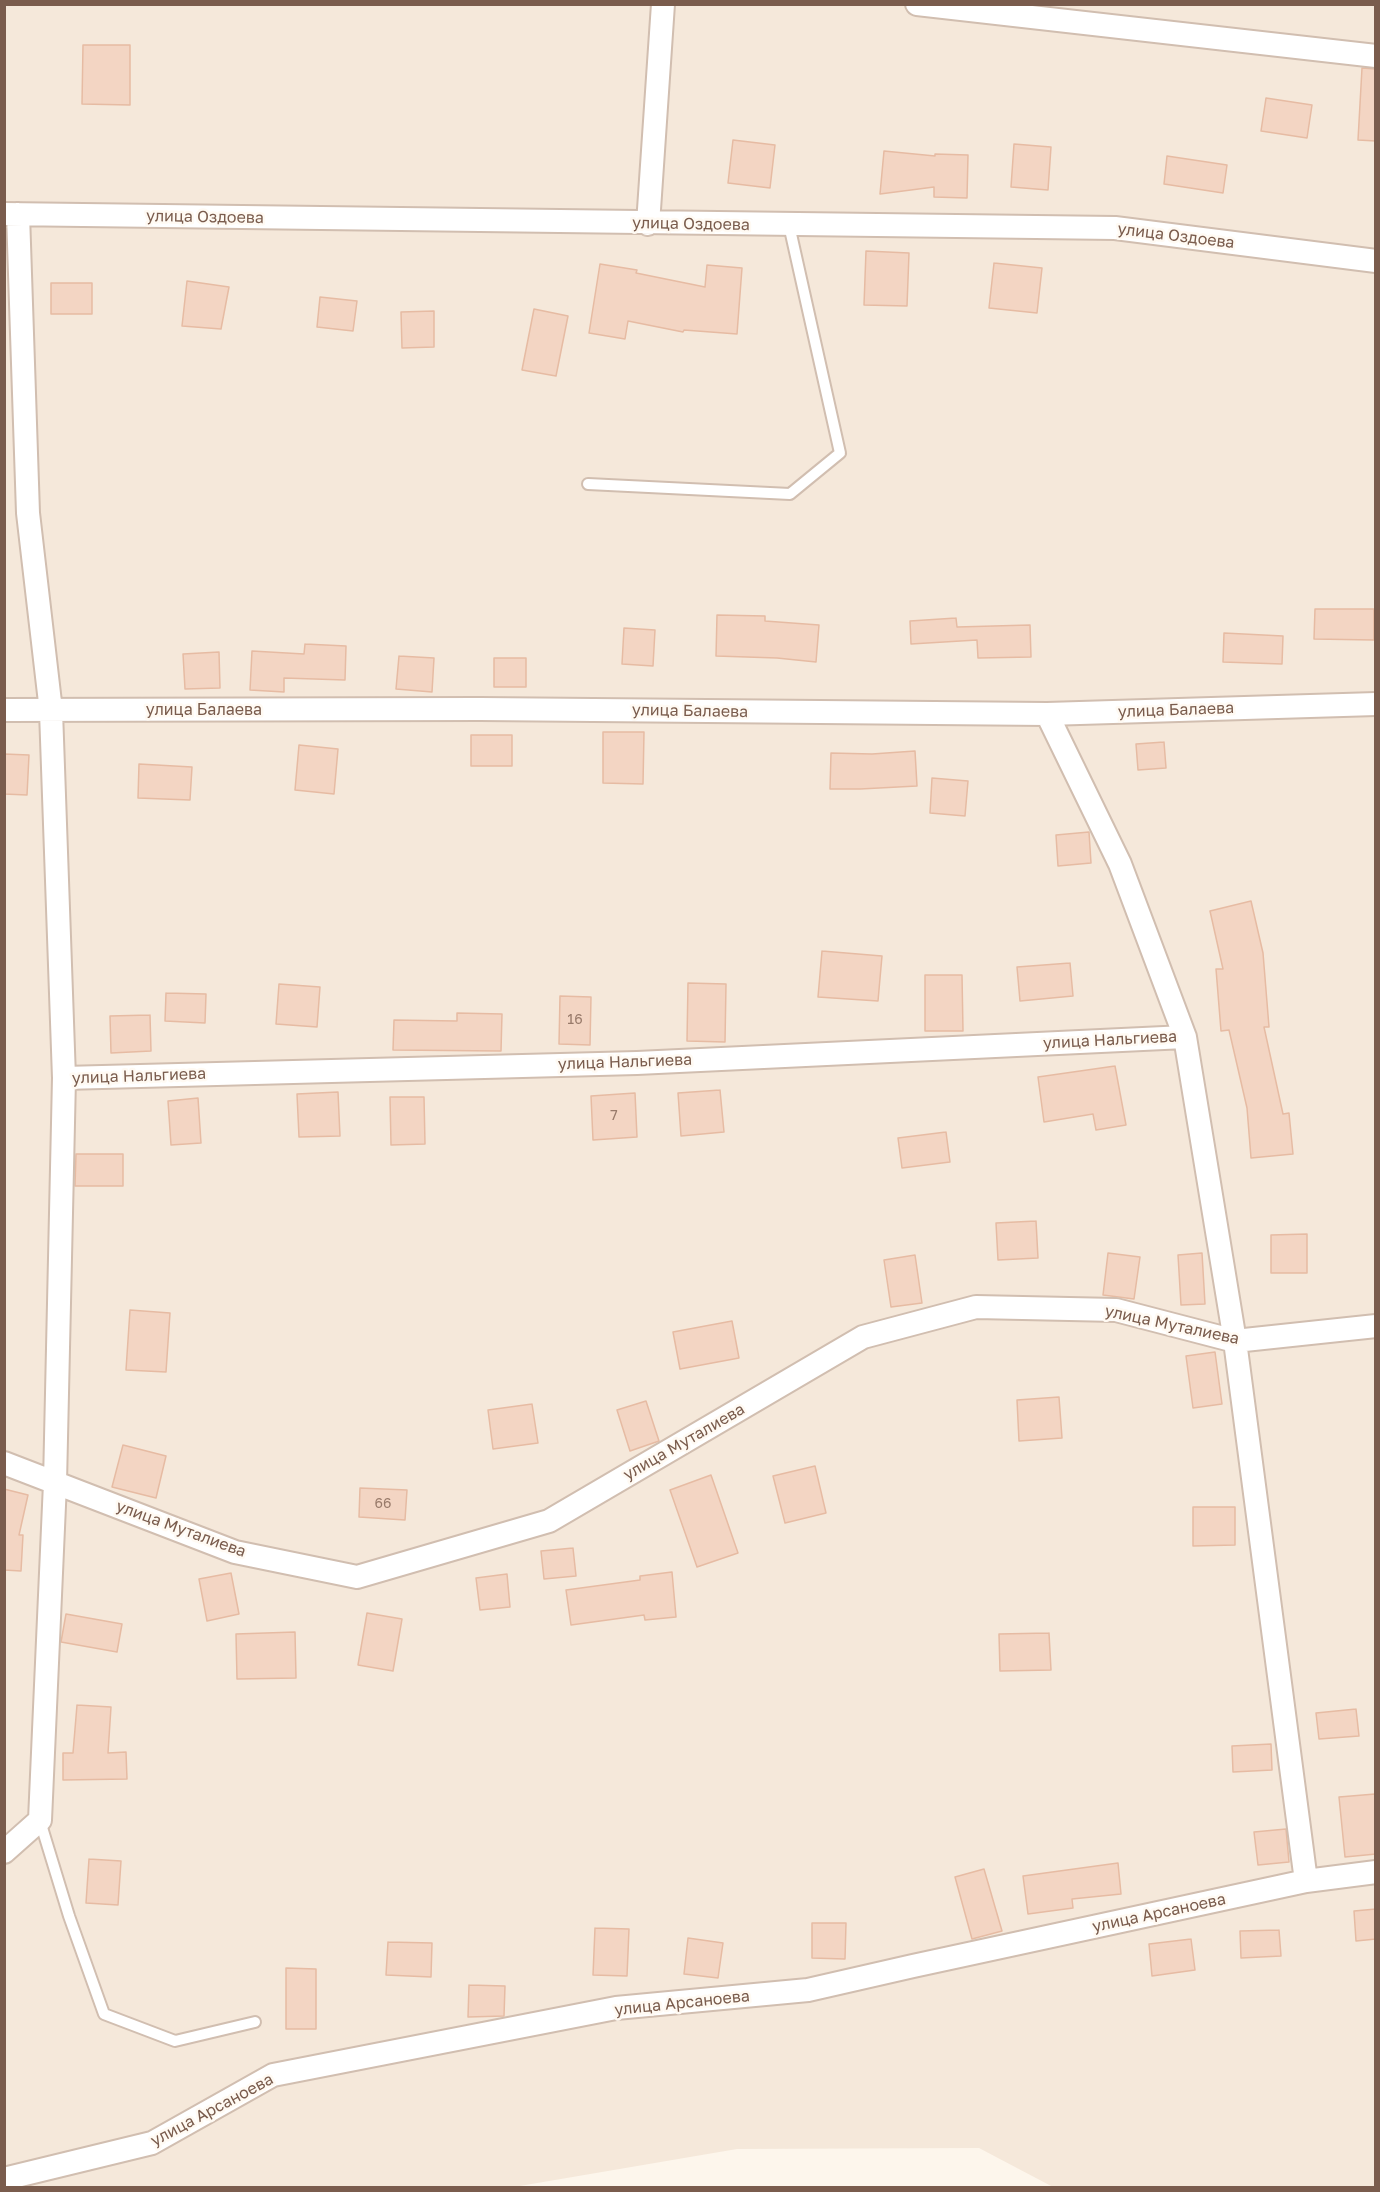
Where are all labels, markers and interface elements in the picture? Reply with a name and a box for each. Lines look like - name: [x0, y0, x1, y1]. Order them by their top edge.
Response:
- street label: улица Оздоева: [146, 206, 264, 228]
- street label: улица Оздоева: [632, 213, 750, 235]
- street label: улица Оздоева: [1116, 219, 1236, 253]
- street label: улица Балаева: [1118, 698, 1234, 722]
- street label: улица Балаева: [146, 700, 262, 720]
- street label: улица Балаева: [632, 700, 748, 722]
- house number: 16: [567, 1012, 583, 1028]
- street label: улица Нальгиева: [1042, 1027, 1178, 1053]
- street label: улица Нальгиева: [558, 1050, 692, 1074]
- street label: улица Нальгиева: [72, 1064, 206, 1088]
- house number: 7: [610, 1108, 618, 1124]
- street label: улица Муталиева: [1103, 1301, 1241, 1349]
- street label: улица Муталиева: [620, 1399, 748, 1485]
- house number: 66: [375, 1496, 391, 1512]
- street label: улица Муталиева: [113, 1497, 249, 1561]
- street label: улица Арсаноева: [1091, 1889, 1227, 1937]
- street label: улица Арсаноева: [613, 1986, 751, 2020]
- street label: улица Арсаноева: [147, 2070, 277, 2150]

